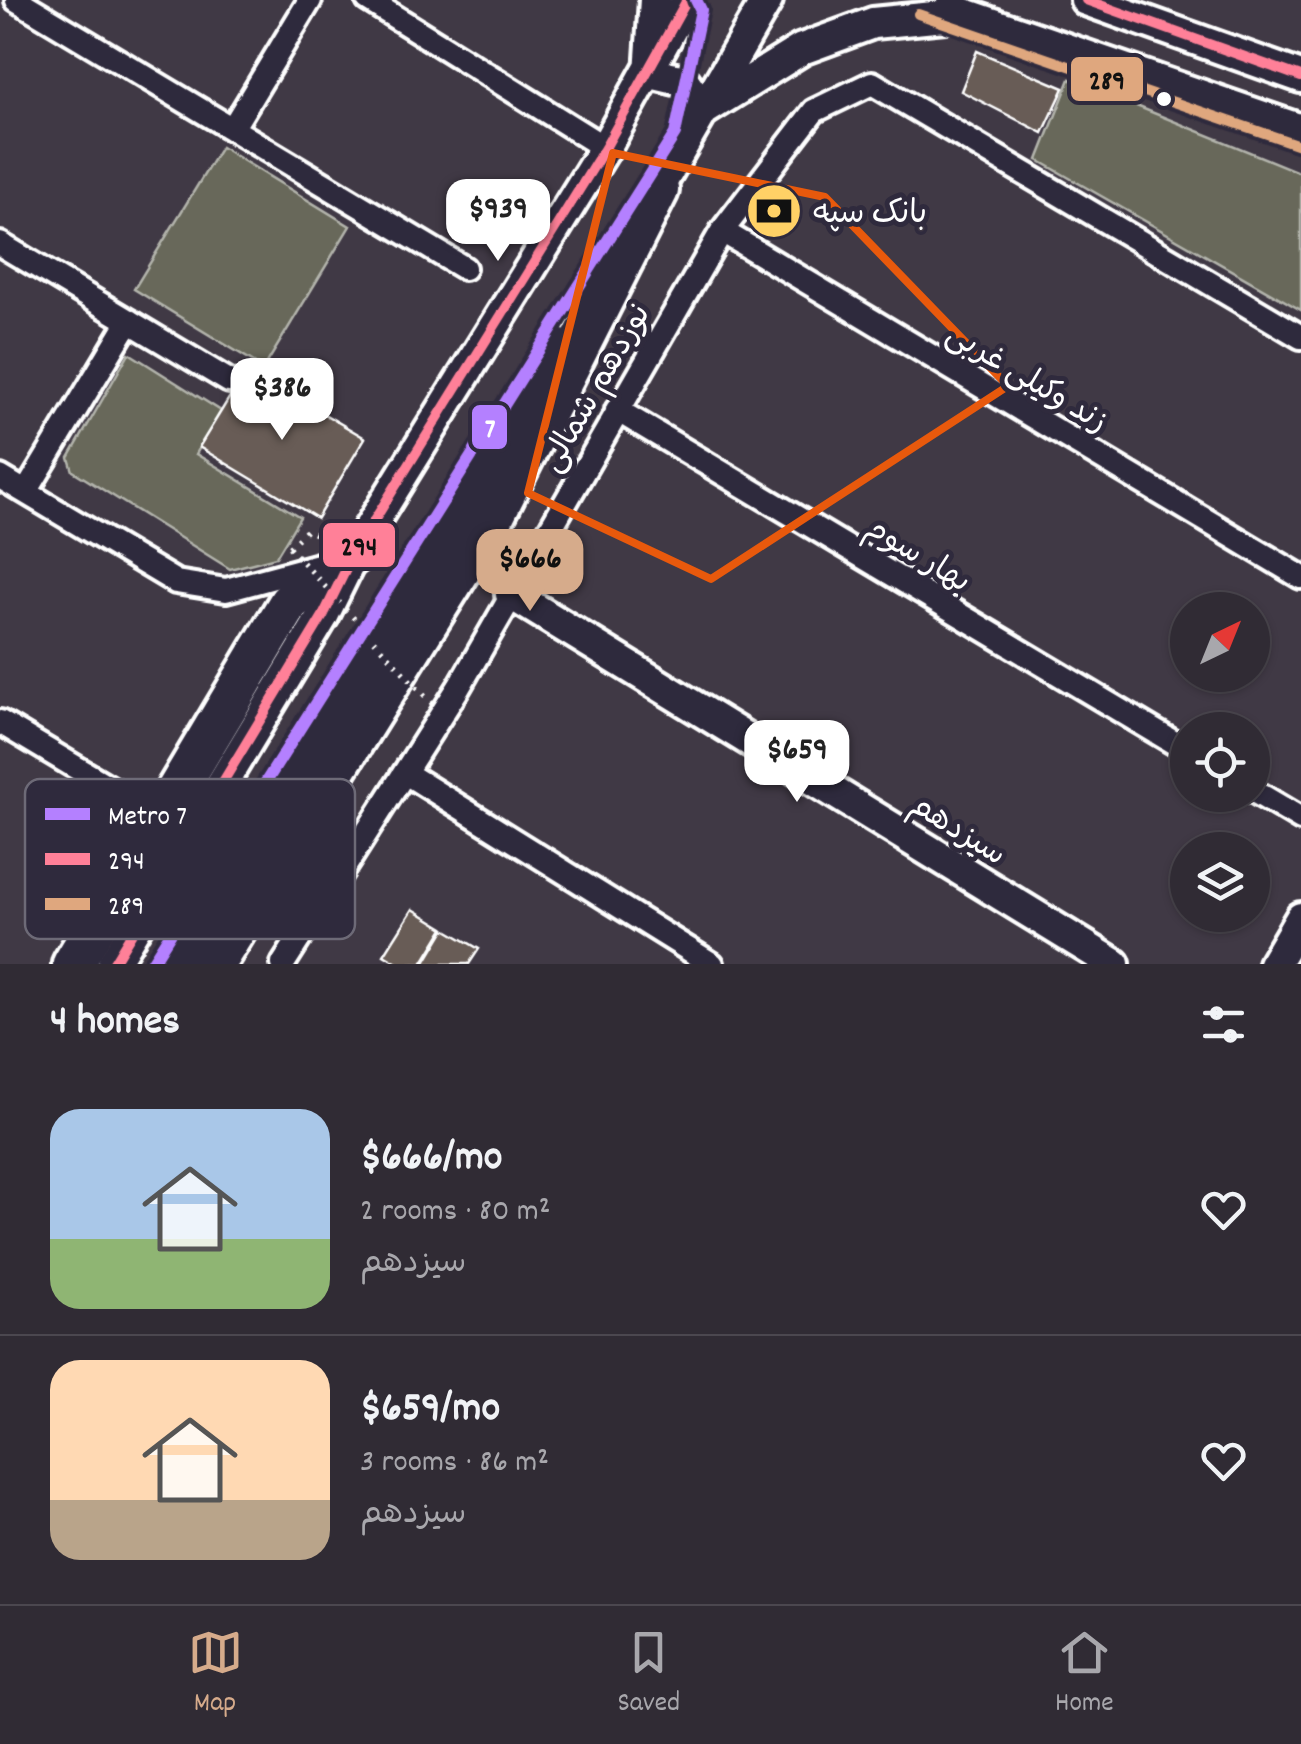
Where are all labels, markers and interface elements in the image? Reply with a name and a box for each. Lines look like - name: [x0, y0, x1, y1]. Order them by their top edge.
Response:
- line badge: 289: [1069, 55, 1145, 103]
- text: 289: [1089, 64, 1125, 104]
- unlabelled marker: [1154, 89, 1174, 109]
- pin: $939: [439, 179, 557, 264]
- bank icon: بانک سپه: [744, 181, 804, 241]
- text: $939: [468, 188, 528, 234]
- place label: بانک سپه: [813, 193, 927, 239]
- street label: نوزدهم شمالی: [531, 297, 665, 482]
- street label: زند وکیلی غربی: [936, 314, 1115, 447]
- pin: $386: [223, 358, 341, 443]
- text: $386: [253, 367, 311, 413]
- line badge: 7: [470, 403, 509, 451]
- text: 7: [485, 412, 496, 452]
- street label: بهار سوم: [855, 508, 978, 607]
- line badge: 294: [321, 521, 397, 569]
- pin: $666: [471, 529, 589, 614]
- text: 294: [341, 530, 377, 570]
- text: $666: [498, 538, 562, 584]
- north arrow: [1170, 592, 1270, 692]
- map controls: [1170, 592, 1270, 932]
- button: locate: [1170, 712, 1270, 812]
- pin: $659: [738, 720, 856, 805]
- text: $659: [766, 729, 828, 775]
- legend: [25, 779, 355, 939]
- street label: سیزدهم: [899, 785, 1014, 880]
- text: Metro 7: [108, 799, 187, 839]
- button: layers: [1170, 832, 1270, 932]
- text: 294: [108, 844, 145, 884]
- text: 289: [108, 889, 144, 929]
- text: 4 homes: [50, 994, 180, 1054]
- icon: filters: [1196, 997, 1251, 1052]
- text: $666/mo: [360, 1130, 503, 1190]
- icon: home: [130, 1149, 250, 1269]
- icon: heart: [1196, 1182, 1251, 1237]
- text: 2 rooms · 80 m²: [360, 1190, 550, 1236]
- text: سیزدهم: [360, 1242, 466, 1288]
- text: $659/mo: [360, 1381, 500, 1441]
- icon: home: [130, 1400, 250, 1520]
- icon: heart: [1196, 1433, 1251, 1488]
- text: 3 rooms · 86 m²: [360, 1441, 549, 1487]
- text: سیزدهم: [360, 1493, 466, 1539]
- tab: Map: [188, 1625, 243, 1725]
- tab: Saved: [618, 1625, 680, 1725]
- tab: Home: [1055, 1625, 1113, 1725]

